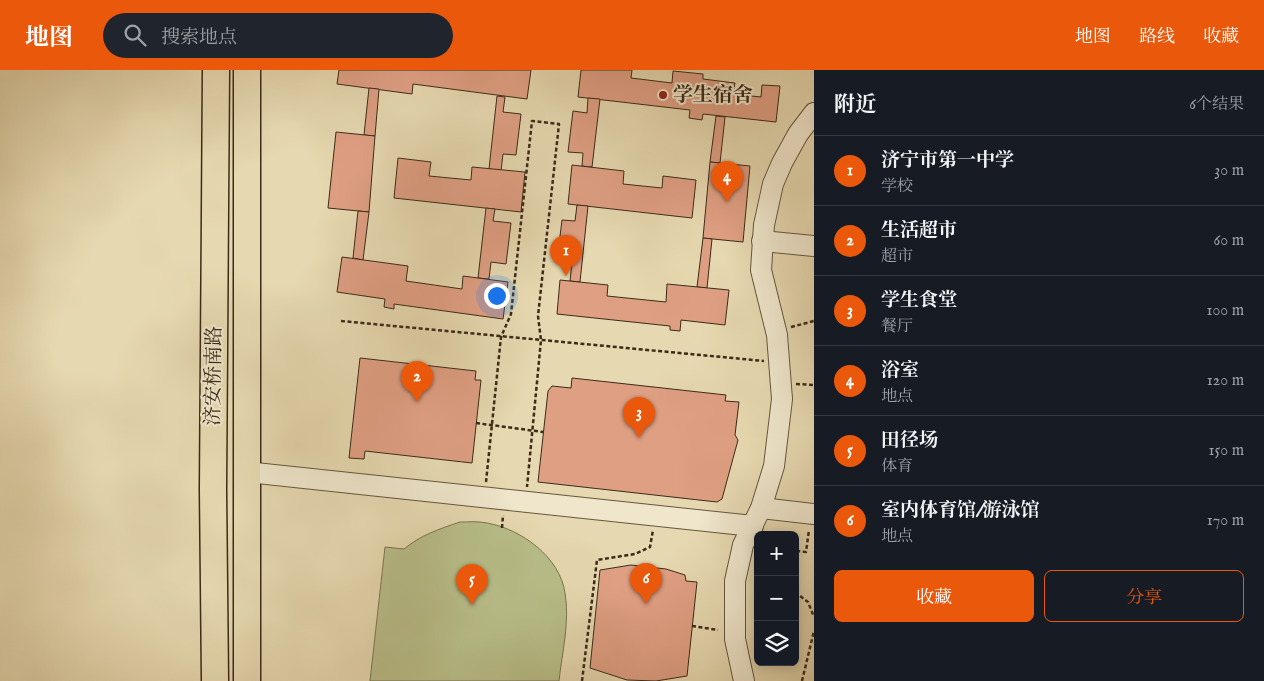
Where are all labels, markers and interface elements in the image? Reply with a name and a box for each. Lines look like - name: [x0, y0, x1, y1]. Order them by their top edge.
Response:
- search box: [103, 13, 453, 58]
- icon: search: [121, 21, 149, 49]
- text: 地图: [25, 23, 73, 54]
- text: 搜索地点: [161, 26, 237, 50]
- text: 地图: [1075, 26, 1111, 49]
- text: 路线: [1139, 26, 1175, 49]
- text: 收藏: [1203, 26, 1239, 49]
- place label: 学生宿舍: [673, 83, 753, 108]
- marker: 学生宿舍: [657, 89, 669, 101]
- text: 附近: [834, 92, 876, 119]
- text: 6个结果: [1189, 95, 1244, 115]
- text: 济宁市第一中学: [881, 149, 1014, 173]
- pin: 4: [711, 161, 743, 202]
- text: 1: [847, 161, 853, 181]
- text: 30 m: [1214, 161, 1244, 181]
- text: 学校: [881, 177, 913, 197]
- text: 生活超市: [881, 219, 957, 243]
- text: 2: [846, 231, 854, 251]
- text: 60 m: [1214, 231, 1244, 251]
- pin: 1: [550, 235, 582, 276]
- text: 超市: [881, 247, 913, 267]
- your location: [484, 283, 510, 309]
- text: 学生食堂: [881, 289, 957, 313]
- text: 3: [847, 301, 853, 321]
- text: 100 m: [1207, 301, 1244, 321]
- text: 餐厅: [881, 317, 913, 337]
- street label: 济安桥南路: [201, 326, 227, 426]
- text: 浴室: [881, 359, 919, 383]
- pin: 2: [401, 361, 433, 402]
- text: 4: [846, 371, 854, 391]
- text: 120 m: [1207, 371, 1244, 391]
- text: 地点: [881, 387, 913, 407]
- pin: 3: [623, 397, 655, 438]
- text: 田径场: [881, 429, 938, 453]
- text: 5: [847, 441, 853, 461]
- text: 150 m: [1209, 441, 1244, 461]
- text: 体育: [881, 457, 913, 477]
- text: 室内体育馆/游泳馆: [881, 499, 1039, 523]
- text: 6: [847, 511, 853, 531]
- text: 170 m: [1207, 511, 1244, 531]
- text: 地点: [881, 527, 913, 547]
- map controls: [754, 531, 799, 666]
- button: +: [754, 531, 799, 576]
- pin: 6: [630, 563, 662, 604]
- pin: 5: [456, 564, 488, 605]
- button: 收藏: [834, 570, 1034, 622]
- button: 分享: [1044, 570, 1244, 622]
- button: −: [754, 576, 799, 621]
- button: layers: [754, 621, 799, 666]

